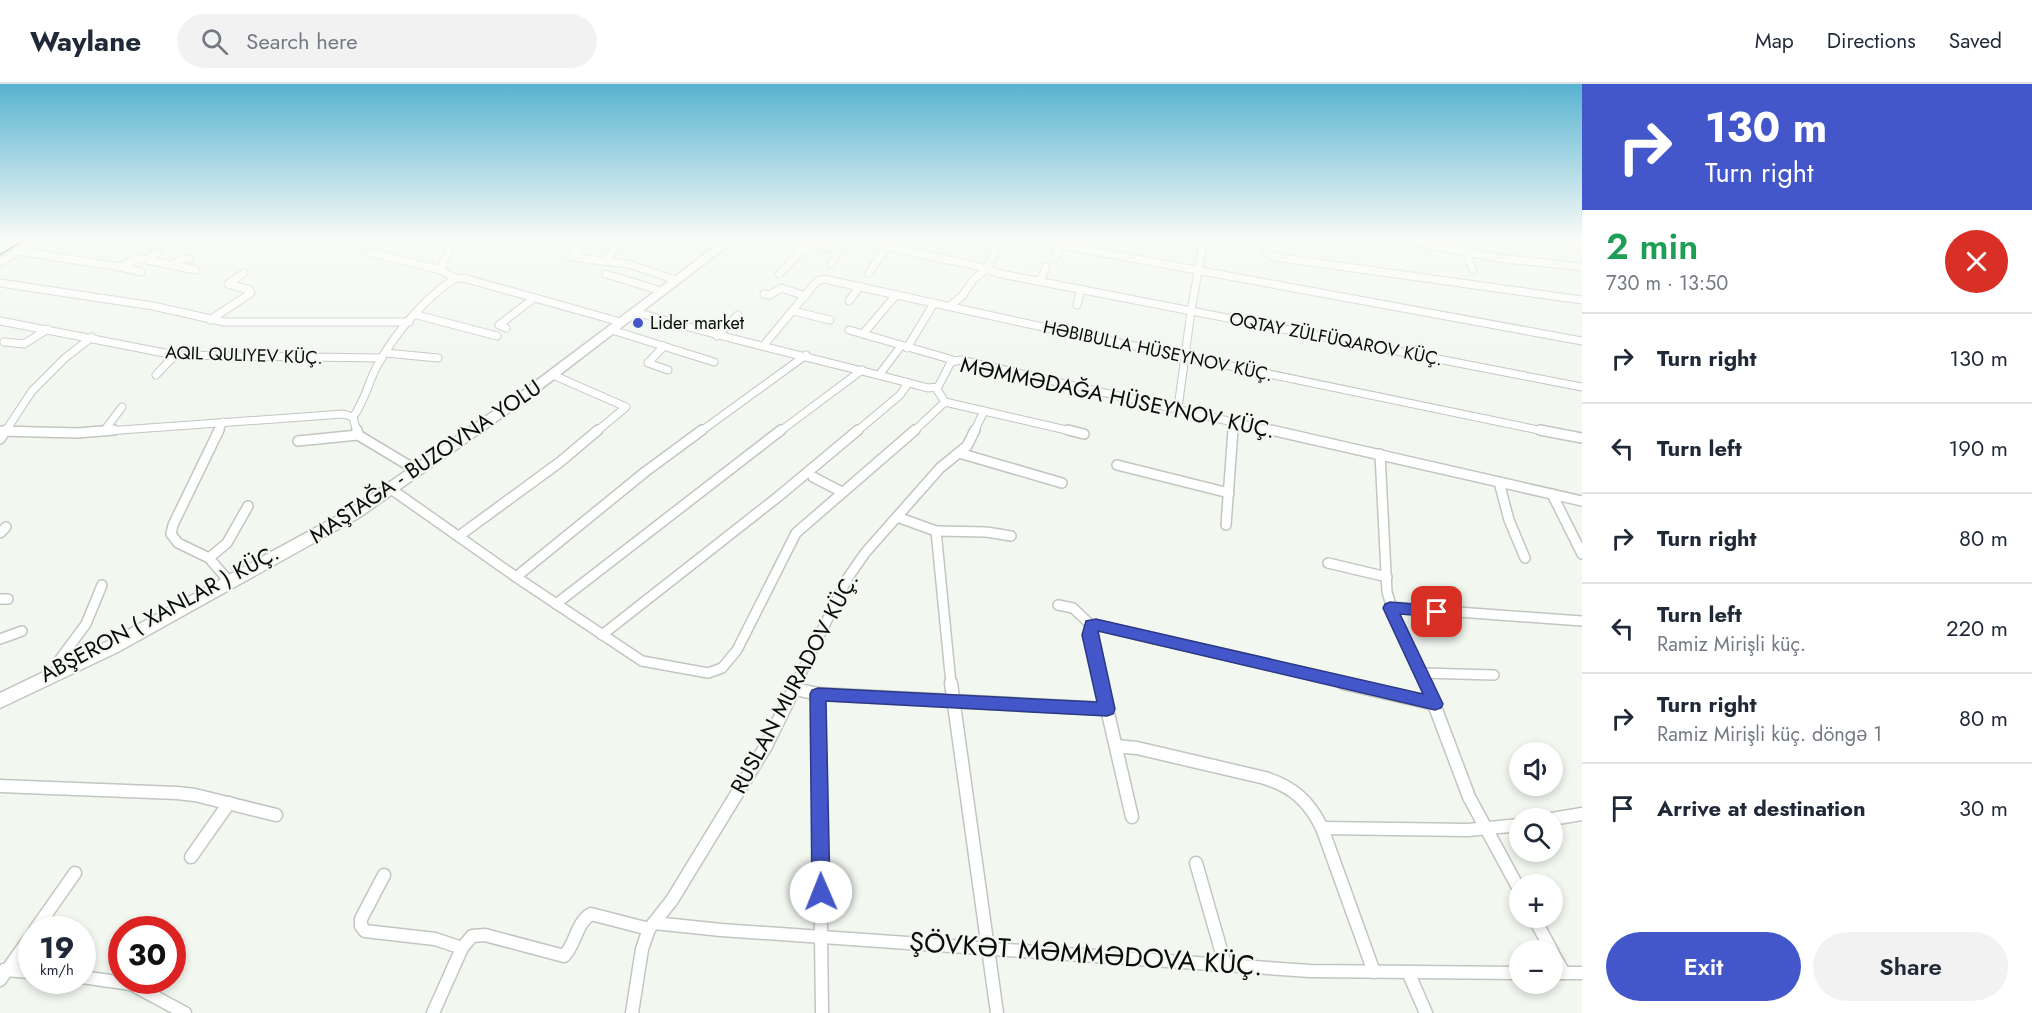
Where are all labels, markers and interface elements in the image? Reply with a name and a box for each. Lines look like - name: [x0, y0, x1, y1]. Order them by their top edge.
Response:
- search box: [177, 14, 597, 68]
- text: Waylane: [30, 21, 141, 62]
- icon: search: [198, 25, 231, 58]
- text: Search here: [246, 25, 358, 57]
- text: Map: [1755, 26, 1794, 56]
- text: Directions: [1827, 26, 1916, 56]
- text: Saved: [1949, 26, 2002, 56]
- text: 130 m: [1705, 97, 1827, 158]
- icon: right: [1606, 108, 1684, 186]
- text: Turn right: [1705, 153, 1813, 192]
- text: 2 min: [1606, 220, 1698, 272]
- button: close: [1945, 230, 2008, 293]
- text: 730 m · 13:50: [1606, 269, 1728, 298]
- street label: OQTAY ZÜLFÜQAROV KÜÇ.: [1227, 306, 1445, 372]
- place label: Lider market: [650, 310, 745, 336]
- street label: HƏBIBULLA HÜSEYNOV KÜÇ.: [1041, 314, 1275, 388]
- marker: Lider market: [631, 316, 645, 330]
- street label: AQIL QULIYEV KÜÇ.: [165, 339, 323, 371]
- icon: right: [1606, 342, 1639, 375]
- text: Turn right: [1657, 342, 1757, 374]
- text: 130 m: [1949, 342, 2008, 374]
- street label: MƏMMƏDAĞA HÜSEYNOV KÜÇ.: [958, 348, 1278, 446]
- street label: MAŞTAĞA - BUZOVNA YOLU: [303, 371, 547, 551]
- icon: left: [1606, 432, 1639, 465]
- text: Turn left: [1657, 432, 1742, 464]
- text: 190 m: [1948, 432, 2008, 464]
- icon: right: [1606, 522, 1639, 555]
- text: Turn right: [1657, 522, 1757, 554]
- text: 80 m: [1959, 522, 2008, 554]
- street label: ABŞERON ( XANLAR ) KÜÇ.: [34, 536, 284, 690]
- street label: RUSLAN MURADOV KÜÇ.: [722, 567, 866, 799]
- pin: [1411, 586, 1462, 637]
- icon: arrive: [1420, 595, 1453, 628]
- text: Turn left: [1657, 598, 1742, 630]
- icon: left: [1606, 612, 1639, 645]
- text: 220 m: [1946, 612, 2008, 644]
- text: Ramiz Mirişli küç.: [1657, 630, 1806, 659]
- text: Turn right: [1657, 688, 1757, 720]
- icon: right: [1606, 702, 1639, 735]
- text: 80 m: [1959, 702, 2008, 734]
- text: Ramiz Mirişli küç. döngə 1: [1657, 720, 1882, 749]
- map controls: [1509, 742, 1563, 994]
- button: sound: [1509, 742, 1563, 796]
- icon: arrive: [1606, 792, 1639, 825]
- text: Arrive at destination: [1657, 792, 1866, 824]
- text: 30 m: [1959, 792, 2008, 824]
- button: search: [1509, 808, 1563, 862]
- position arrow: [789, 860, 853, 924]
- button: +: [1509, 874, 1563, 928]
- speed limit sign: 30: [108, 916, 186, 994]
- street label: ŞÖVKƏT MƏMMƏDOVA KÜÇ.: [908, 922, 1264, 985]
- text: 19: [39, 926, 75, 969]
- button: Exit: [1606, 932, 1801, 1001]
- button: Share: [1813, 932, 2008, 1001]
- button: −: [1509, 940, 1563, 994]
- text: km/h: [40, 959, 74, 981]

